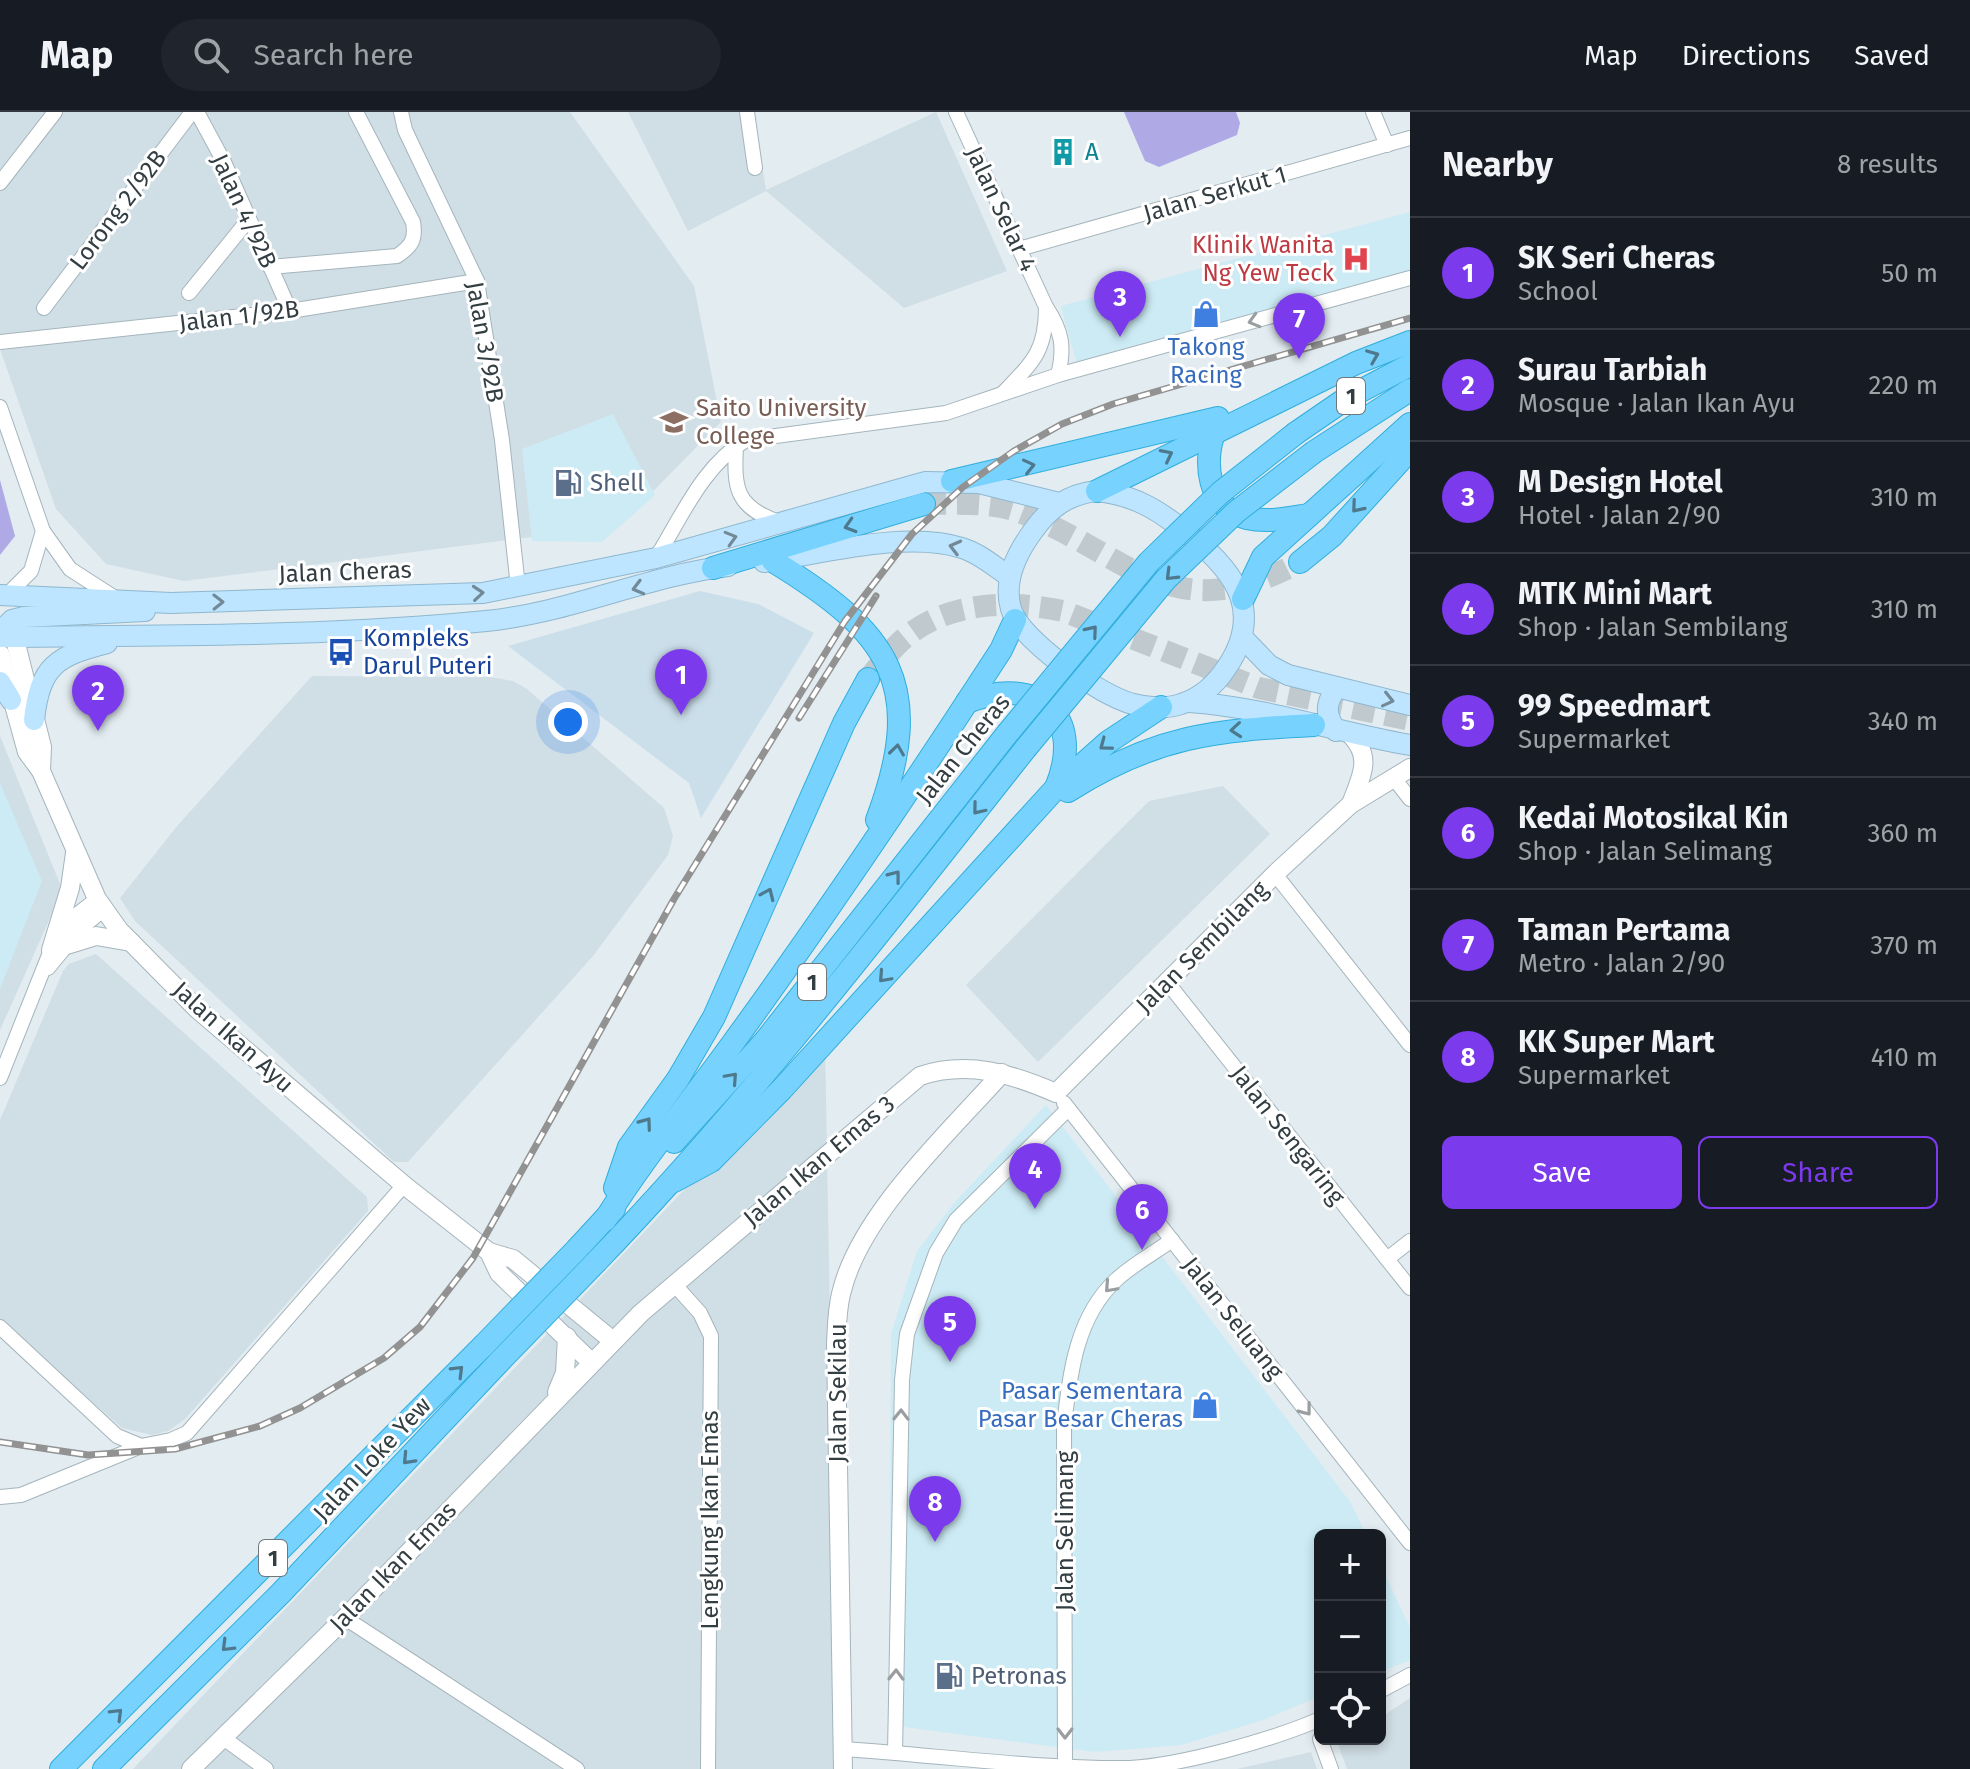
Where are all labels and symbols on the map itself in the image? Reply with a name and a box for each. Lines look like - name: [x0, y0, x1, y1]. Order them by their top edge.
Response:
- building icon: A: [1048, 137, 1078, 167]
- place label: A: [1085, 138, 1099, 166]
- street label: Jalan Selar 4: [960, 142, 1042, 276]
- street label: Lorong 2/92B: [64, 145, 172, 275]
- street label: Jalan 4/92B: [205, 149, 283, 273]
- street label: Jalan Serkut 1: [1140, 160, 1290, 228]
- place label: Klinik Wanita Ng Yew Teck: [1192, 231, 1335, 287]
- hospital icon: Klinik Wanita Ng Yew Teck: [1341, 244, 1371, 274]
- pin: 3: [1094, 271, 1146, 337]
- street label: Jalan 3/92B: [461, 279, 509, 405]
- pin: 7: [1273, 293, 1325, 359]
- street label: Jalan 1/92B: [177, 295, 301, 337]
- shop icon: Takong Racing: [1191, 299, 1221, 329]
- one-way arrow: [1247, 311, 1261, 328]
- place label: Takong Racing: [1168, 333, 1245, 389]
- one-way arrow: [1365, 350, 1379, 366]
- road number: 1: [1337, 378, 1365, 414]
- place label: Saito University College: [696, 394, 867, 450]
- school or university icon: Saito University College: [659, 407, 689, 437]
- one-way arrow: [1158, 449, 1173, 465]
- one-way arrow: [1021, 458, 1035, 475]
- fuel station icon: Shell: [553, 468, 583, 498]
- place label: Shell: [590, 469, 644, 497]
- one-way arrow: [1352, 498, 1367, 513]
- one-way arrow: [843, 517, 857, 533]
- one-way arrow: [724, 530, 738, 547]
- one-way arrow: [948, 539, 962, 556]
- street label: Jalan Cheras: [278, 556, 412, 588]
- one-way arrow: [1165, 566, 1180, 580]
- one-way arrow: [631, 579, 645, 595]
- one-way arrow: [472, 585, 485, 602]
- one-way arrow: [212, 593, 225, 610]
- place label: Kompleks Darul Puteri: [363, 624, 493, 680]
- one-way arrow: [1082, 625, 1097, 640]
- bus stop icon: Kompleks Darul Puteri: [326, 637, 356, 667]
- pin: 1: [655, 649, 707, 715]
- pin: 2: [72, 665, 124, 731]
- street label: Jalan Cheras: [910, 688, 1016, 810]
- one-way arrow: [1381, 690, 1394, 707]
- your location: [548, 702, 588, 742]
- one-way arrow: [1230, 721, 1243, 738]
- one-way arrow: [1100, 735, 1114, 749]
- one-way arrow: [888, 743, 905, 757]
- one-way arrow: [973, 800, 988, 815]
- one-way arrow: [885, 871, 900, 885]
- street label: Jalan Sembilang: [1130, 875, 1274, 1019]
- one-way arrow: [758, 888, 774, 903]
- road number: 1: [798, 964, 826, 1000]
- one-way arrow: [879, 968, 893, 983]
- street label: Jalan Ikan Ayu: [167, 976, 299, 1098]
- street label: Jalan Sengaring: [1225, 1060, 1351, 1210]
- one-way arrow: [722, 1073, 736, 1088]
- street label: Jalan Ikan Emas 3: [738, 1090, 900, 1232]
- one-way arrow: [636, 1118, 651, 1132]
- pin: 4: [1009, 1143, 1061, 1209]
- pin: 6: [1116, 1184, 1168, 1250]
- street label: Jalan Seluang: [1177, 1251, 1290, 1385]
- one-way arrow: [1106, 1278, 1120, 1293]
- pin: 5: [924, 1296, 976, 1362]
- street label: Jalan Sekilau: [824, 1323, 852, 1463]
- one-way arrow: [449, 1366, 463, 1380]
- place label: Pasar Sementara Pasar Besar Cheras: [978, 1377, 1183, 1433]
- shop icon: Pasar Sementara Pasar Besar Cheras: [1190, 1390, 1220, 1420]
- street label: Jalan Loke Yew: [307, 1391, 437, 1527]
- one-way arrow: [1296, 1401, 1310, 1416]
- one-way arrow: [892, 1408, 910, 1421]
- street label: Lengkung Ikan Emas: [696, 1410, 724, 1630]
- one-way arrow: [403, 1449, 417, 1464]
- street label: Jalan Selimang: [1051, 1450, 1079, 1611]
- pin: 8: [909, 1476, 961, 1542]
- street label: Jalan Ikan Emas: [324, 1496, 462, 1638]
- road number: 1: [259, 1540, 287, 1576]
- one-way arrow: [222, 1637, 236, 1651]
- fuel station icon: Petronas: [934, 1661, 964, 1691]
- place label: Petronas: [971, 1662, 1067, 1690]
- one-way arrow: [888, 1668, 905, 1681]
- one-way arrow: [107, 1709, 122, 1723]
- one-way arrow: [1056, 1727, 1074, 1740]

